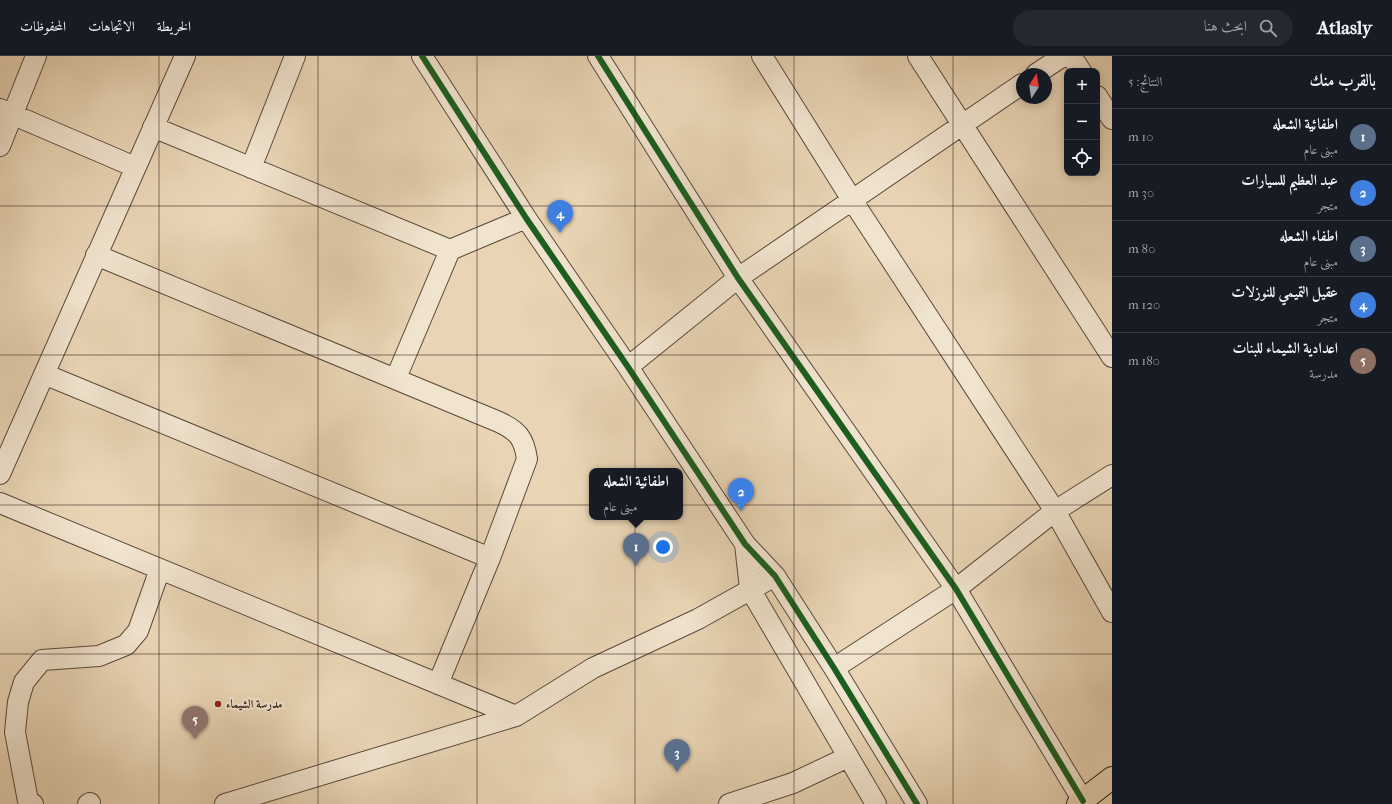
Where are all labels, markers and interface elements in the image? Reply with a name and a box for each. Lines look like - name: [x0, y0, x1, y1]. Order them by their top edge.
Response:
- search box: [1013, 10, 1293, 46]
- text: ابحث هنا: [1204, 17, 1247, 35]
- icon: search: [1257, 17, 1279, 39]
- text: Atlasly: [1317, 17, 1372, 39]
- text: المحفوظات: [20, 18, 66, 35]
- text: الاتجاهات: [88, 18, 135, 35]
- text: الخريطة: [157, 18, 191, 35]
- north arrow: [1016, 68, 1052, 104]
- map controls: [1064, 68, 1100, 176]
- button: +: [1064, 68, 1100, 104]
- text: بالقرب منك: [1310, 70, 1376, 90]
- text: النتائج: 5: [1128, 74, 1162, 89]
- button: −: [1064, 104, 1100, 140]
- text: اطفائية الشعله: [1272, 115, 1338, 133]
- text: 10 m: [1128, 129, 1153, 144]
- text: 1: [1361, 129, 1365, 144]
- button: locate: [1064, 140, 1100, 176]
- text: مبنى عام: [1304, 142, 1338, 157]
- text: عبد العظيم للسيارات: [1241, 171, 1338, 189]
- text: 30 m: [1128, 185, 1154, 200]
- text: 2: [1360, 185, 1366, 200]
- text: متجر: [1317, 198, 1338, 213]
- pin: 4: [547, 200, 573, 233]
- text: اطفاء الشعله: [1279, 227, 1338, 245]
- text: 80 m: [1128, 241, 1155, 256]
- text: 3: [1360, 241, 1366, 256]
- text: مبنى عام: [1304, 254, 1338, 269]
- text: عقيل التميمي للنوزلات: [1231, 283, 1338, 301]
- text: 120 m: [1128, 297, 1160, 312]
- text: 4: [1359, 297, 1367, 312]
- text: متجر: [1317, 310, 1338, 325]
- text: اعدادية الشيماء للبنات: [1232, 339, 1338, 357]
- text: 180 m: [1128, 353, 1160, 368]
- text: 5: [1360, 353, 1366, 368]
- text: مدرسة: [1309, 366, 1338, 381]
- popup: [589, 468, 683, 520]
- text: اطفائية الشعله: [603, 472, 669, 490]
- pin: 2: [728, 478, 754, 511]
- text: مبنى عام: [603, 499, 638, 514]
- pin: 1: [623, 533, 649, 566]
- your location: [653, 537, 673, 557]
- place label: مدرسة الشيماء: [226, 697, 283, 711]
- marker: مدرسة الشيماء: [213, 699, 223, 709]
- pin: 5: [182, 706, 208, 739]
- pin: 3: [664, 739, 690, 772]

